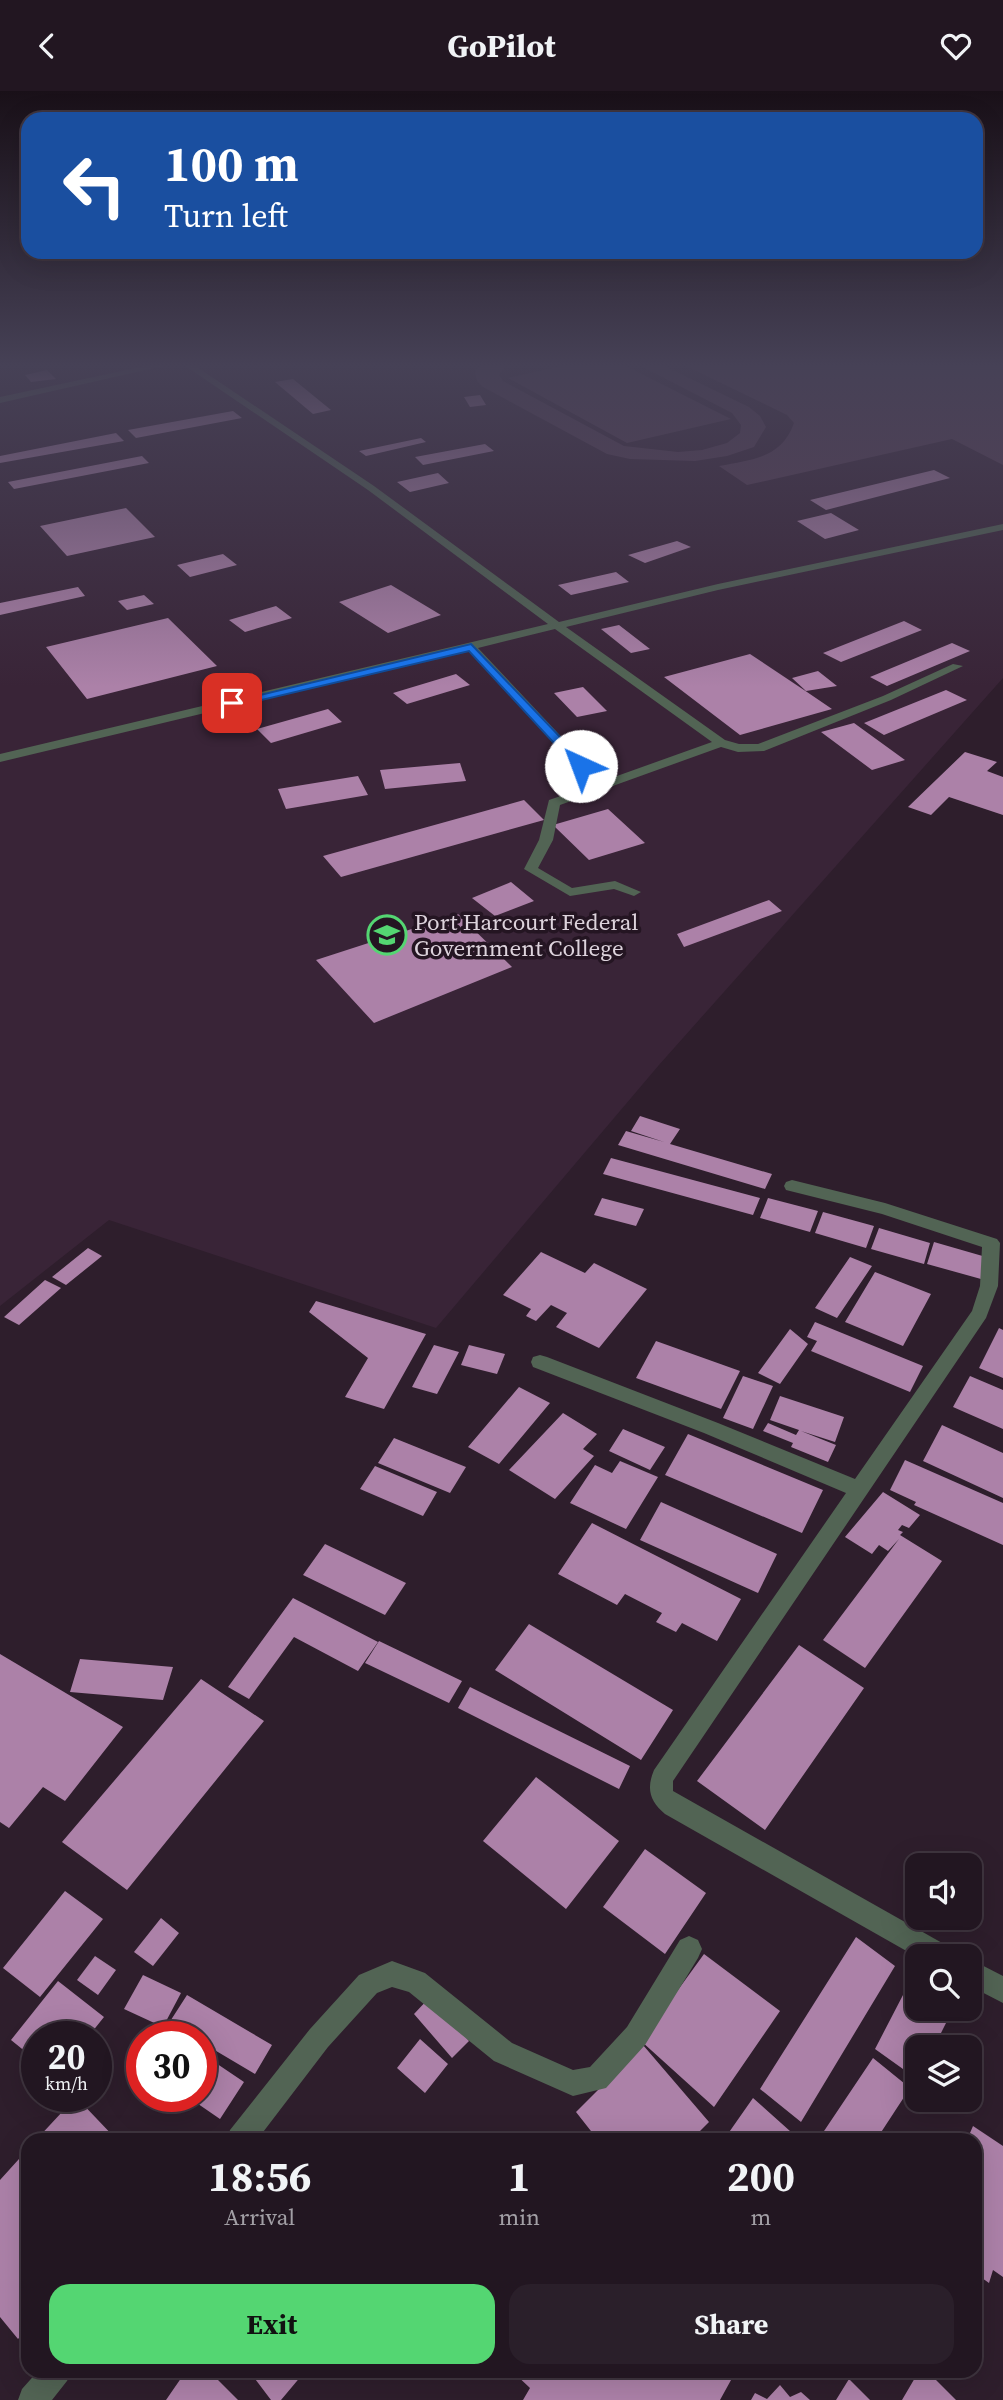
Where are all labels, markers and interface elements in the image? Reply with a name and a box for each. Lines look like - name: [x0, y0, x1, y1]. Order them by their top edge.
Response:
- text: GoPilot: [447, 24, 556, 68]
- icon: back: [28, 27, 66, 65]
- icon: heart: [937, 27, 975, 65]
- text: 100 m: [164, 130, 299, 197]
- icon: left: [49, 140, 140, 231]
- text: Turn left: [164, 194, 288, 238]
- pin: [202, 673, 262, 733]
- icon: arrive: [213, 684, 251, 722]
- position arrow: [544, 729, 618, 803]
- place label: Port Harcourt Federal Government College: [414, 906, 639, 964]
- school or university icon: Port Harcourt Federal Government College: [366, 914, 408, 956]
- map controls: [905, 1853, 982, 2112]
- button: sound: [905, 1853, 982, 1930]
- button: search: [905, 1944, 982, 2021]
- speed limit sign: 30: [126, 2021, 217, 2112]
- text: 20: [48, 2033, 85, 2081]
- button: layers: [905, 2035, 982, 2112]
- text: km/h: [45, 2071, 88, 2096]
- text: 18:56: [208, 2147, 312, 2205]
- text: 1: [508, 2147, 531, 2205]
- text: 200: [727, 2147, 795, 2205]
- text: Arrival: [224, 2201, 295, 2233]
- text: min: [498, 2201, 540, 2233]
- text: m: [751, 2201, 771, 2233]
- button: Exit: [49, 2284, 495, 2364]
- button: Share: [509, 2284, 954, 2364]

